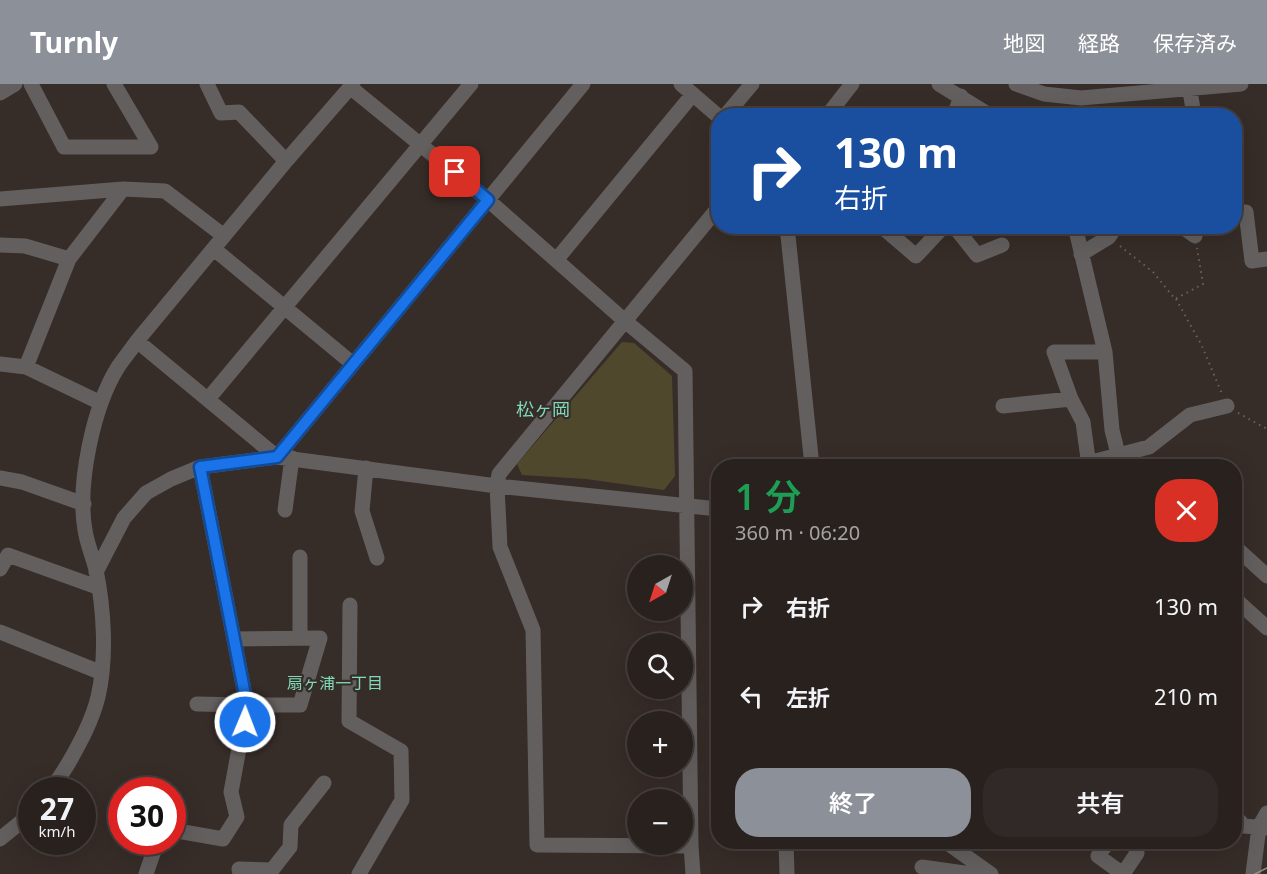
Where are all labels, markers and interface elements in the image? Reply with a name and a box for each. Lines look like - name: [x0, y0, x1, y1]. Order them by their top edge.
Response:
- text: Turnly: [30, 23, 118, 61]
- text: 地図: [1003, 29, 1045, 57]
- text: 経路: [1078, 29, 1120, 57]
- text: 保存済み: [1153, 29, 1237, 57]
- text: 130 m: [834, 123, 958, 180]
- icon: right: [735, 132, 813, 210]
- pin: [429, 146, 480, 197]
- icon: arrive: [438, 155, 471, 188]
- text: 右折: [834, 179, 888, 216]
- district label: 松ヶ岡: [516, 397, 570, 421]
- text: 1 分: [735, 472, 801, 521]
- button: close: [1155, 479, 1218, 542]
- text: 360 m · 06:20: [735, 519, 860, 546]
- north arrow: [627, 555, 693, 621]
- map controls: [627, 555, 693, 855]
- icon: right: [735, 590, 768, 623]
- text: 130 m: [1154, 591, 1218, 621]
- text: 右折: [786, 592, 830, 622]
- button: search: [627, 633, 693, 699]
- district label: 扇ヶ浦一丁目: [287, 672, 383, 694]
- icon: left: [735, 680, 768, 713]
- text: 210 m: [1154, 681, 1218, 711]
- text: 左折: [786, 682, 830, 712]
- position arrow: [213, 690, 277, 754]
- button: +: [627, 711, 693, 777]
- button: 終了: [735, 768, 971, 837]
- button: 共有: [983, 768, 1218, 837]
- speed limit sign: 30: [108, 777, 186, 855]
- text: 27: [40, 788, 74, 829]
- button: −: [627, 789, 693, 855]
- text: km/h: [39, 821, 75, 841]

